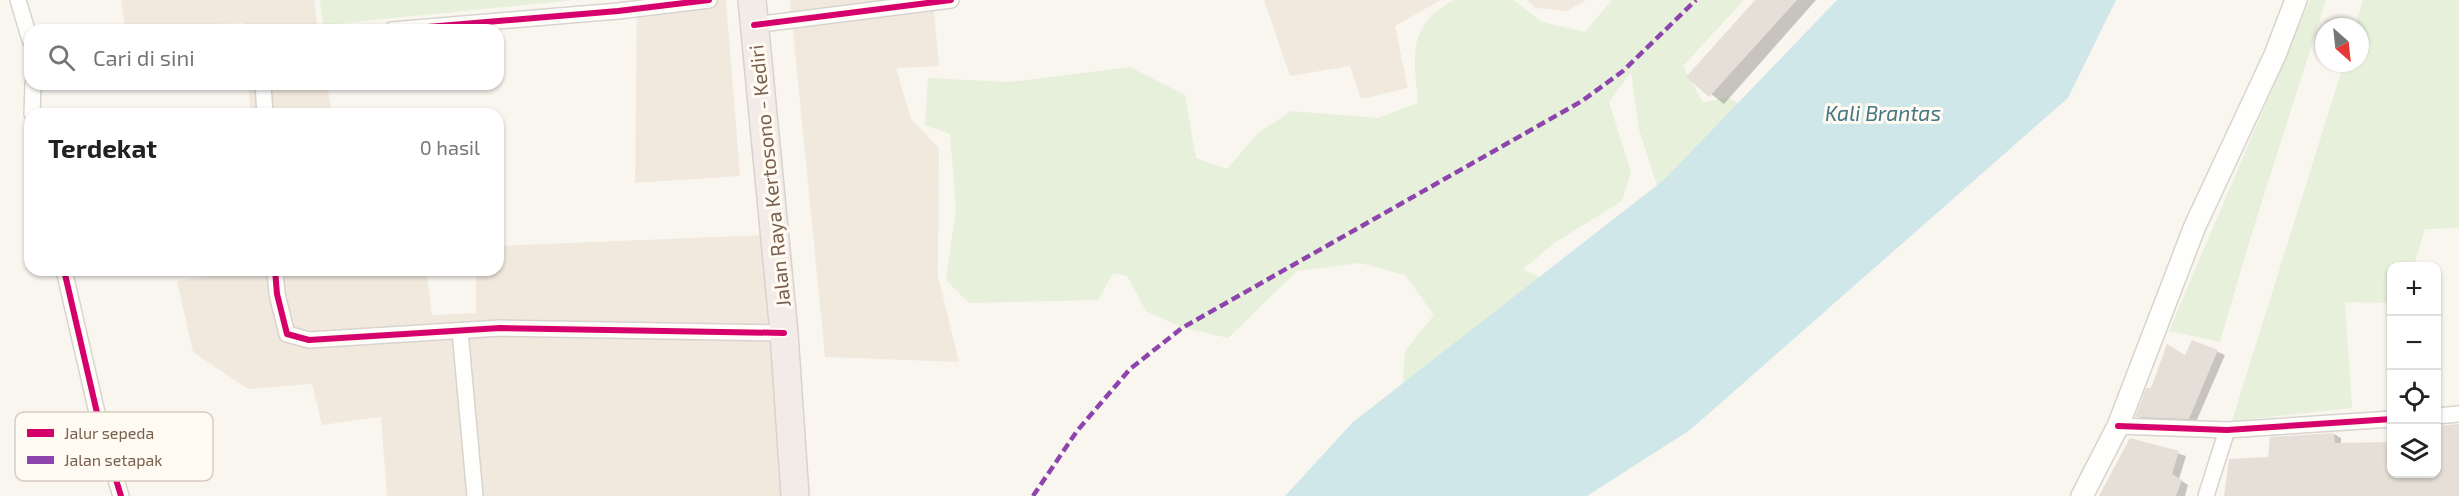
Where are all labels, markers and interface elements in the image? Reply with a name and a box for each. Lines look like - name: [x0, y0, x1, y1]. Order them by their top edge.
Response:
- north arrow: [2315, 18, 2369, 72]
- search box: [24, 24, 504, 90]
- icon: search: [45, 41, 78, 74]
- text: Cari di sini: [93, 44, 195, 70]
- street label: Jalan Raya Kertosono - Kediri: [743, 44, 795, 308]
- water label: Kali Brantas: [1825, 100, 1941, 125]
- text: Terdekat: [48, 132, 157, 163]
- text: 0 hasil: [420, 135, 480, 159]
- map controls: [2387, 262, 2441, 478]
- button: +: [2387, 262, 2441, 316]
- button: −: [2387, 316, 2441, 370]
- button: locate: [2387, 370, 2441, 424]
- legend: [15, 412, 213, 481]
- text: Jalur sepeda: [64, 423, 154, 442]
- button: layers: [2387, 424, 2441, 478]
- text: Jalan setapak: [64, 450, 162, 469]

